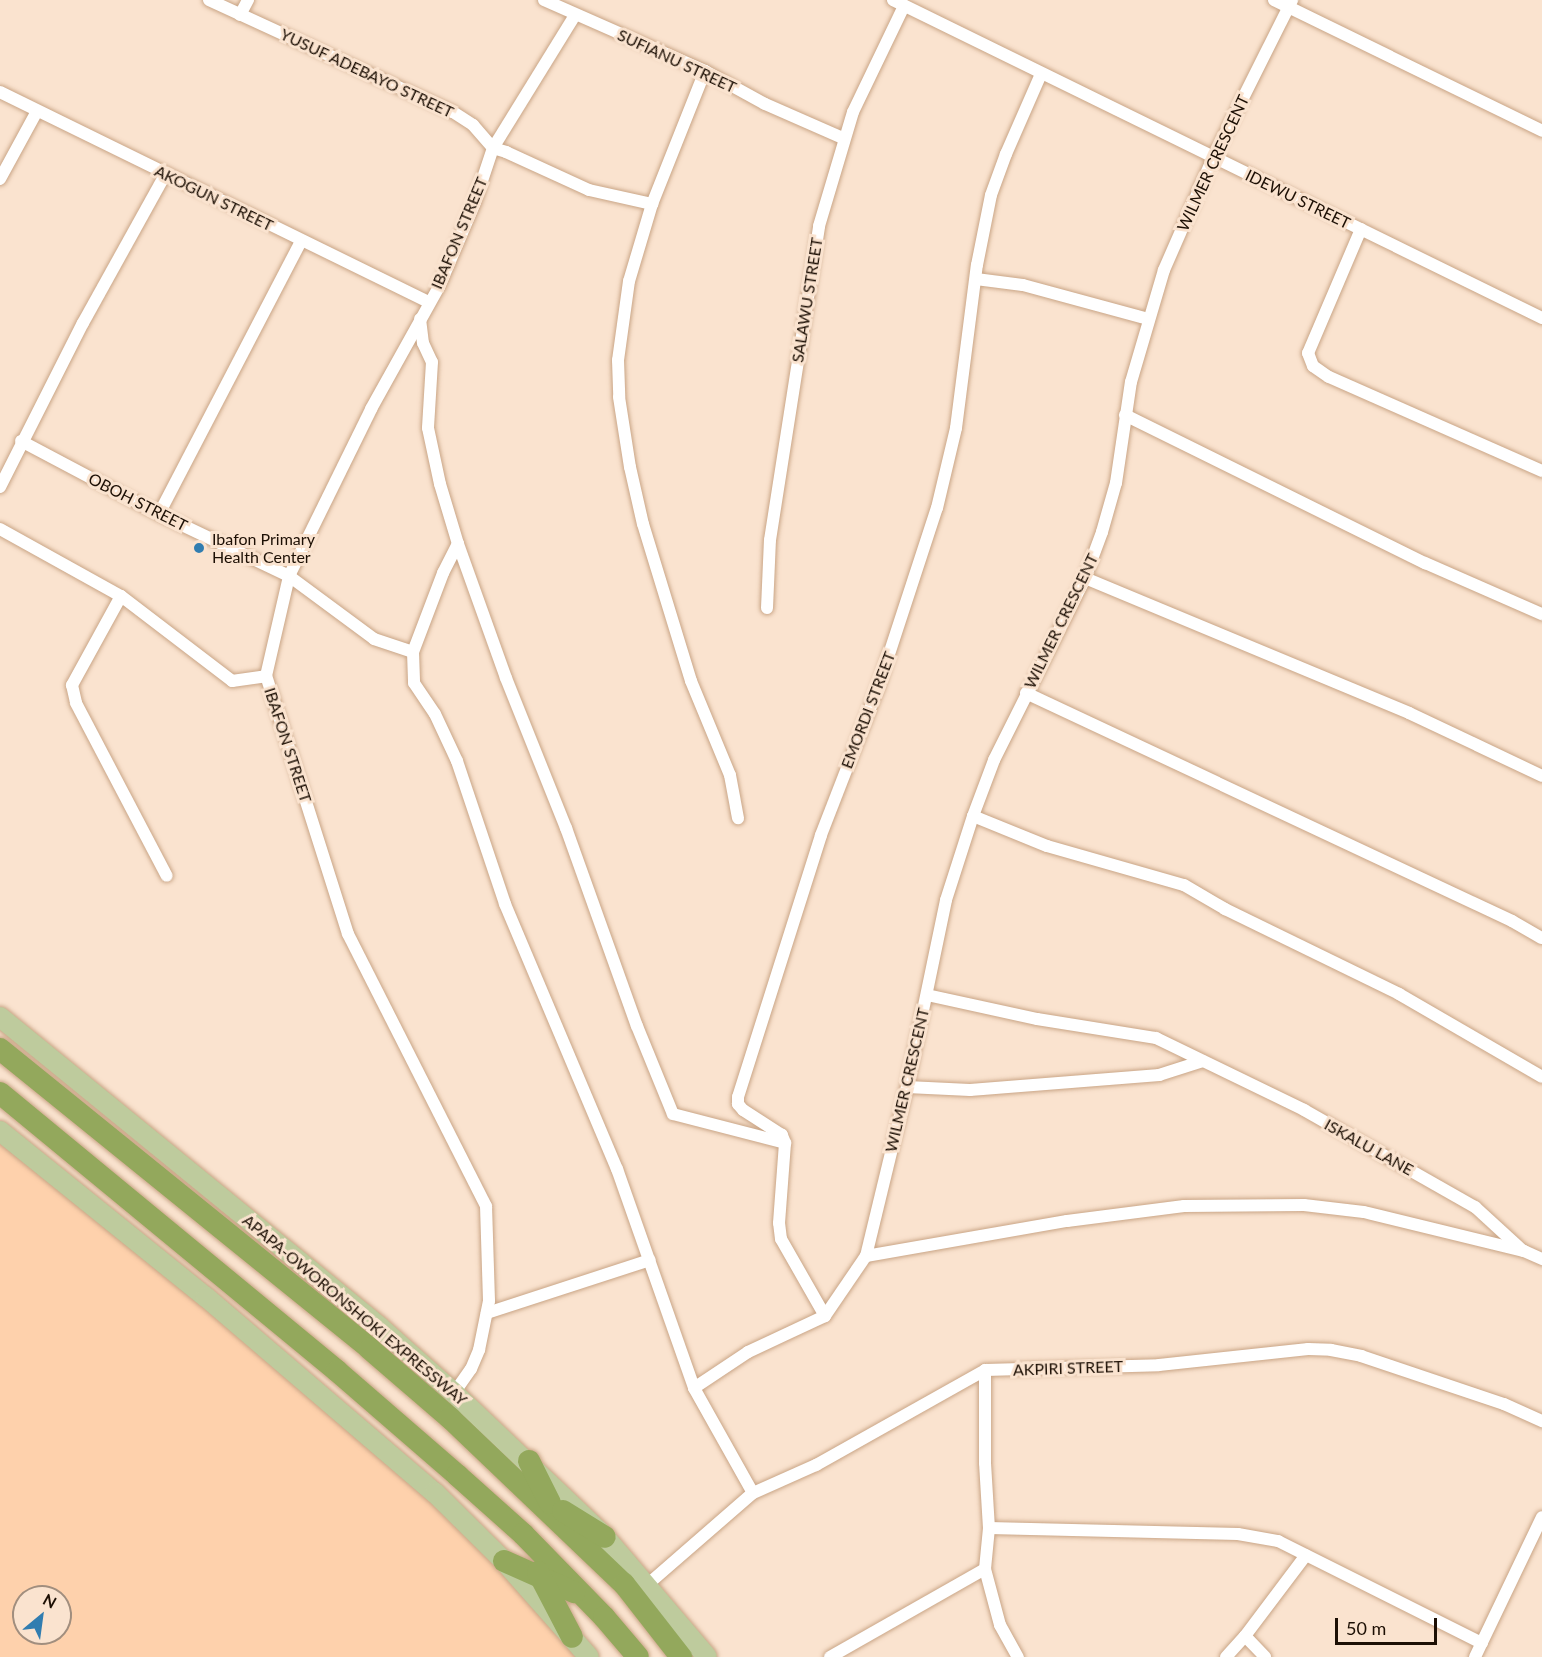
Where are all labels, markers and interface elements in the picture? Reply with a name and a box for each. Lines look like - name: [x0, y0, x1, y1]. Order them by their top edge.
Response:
- street label: YUSUF ADEBAYO STREET: [277, 24, 457, 122]
- street label: SUFIANU STREET: [615, 25, 739, 97]
- street label: WILMER CRESCENT: [1173, 92, 1253, 234]
- street label: AKOGUN STREET: [152, 161, 276, 235]
- street label: IDEWU STREET: [1242, 165, 1354, 233]
- street label: IBAFON STREET: [427, 174, 491, 292]
- street label: SALAWU STREET: [788, 236, 826, 364]
- street label: OBOH STREET: [85, 469, 191, 535]
- place label: Ibafon Primary Health Center: [212, 529, 315, 567]
- marker: Ibafon Primary Health Center: [190, 539, 208, 557]
- street label: WILMER CRESCENT: [1020, 550, 1102, 692]
- street label: EMORDI STREET: [837, 649, 899, 771]
- street label: IBAFON STREET: [260, 685, 316, 805]
- street label: WILMER CRESCENT: [881, 1006, 933, 1154]
- street label: ISKALU LANE: [1321, 1115, 1417, 1179]
- street label: APAPA-OWORONSHOKI EXPRESSWAY: [239, 1210, 471, 1410]
- street label: AKPIRI STREET: [1013, 1356, 1123, 1380]
- north arrow: [12, 1585, 72, 1645]
- text: N: [40, 1589, 60, 1612]
- scale bar: [1338, 1606, 1440, 1644]
- text: 50 m: [1346, 1617, 1386, 1639]

